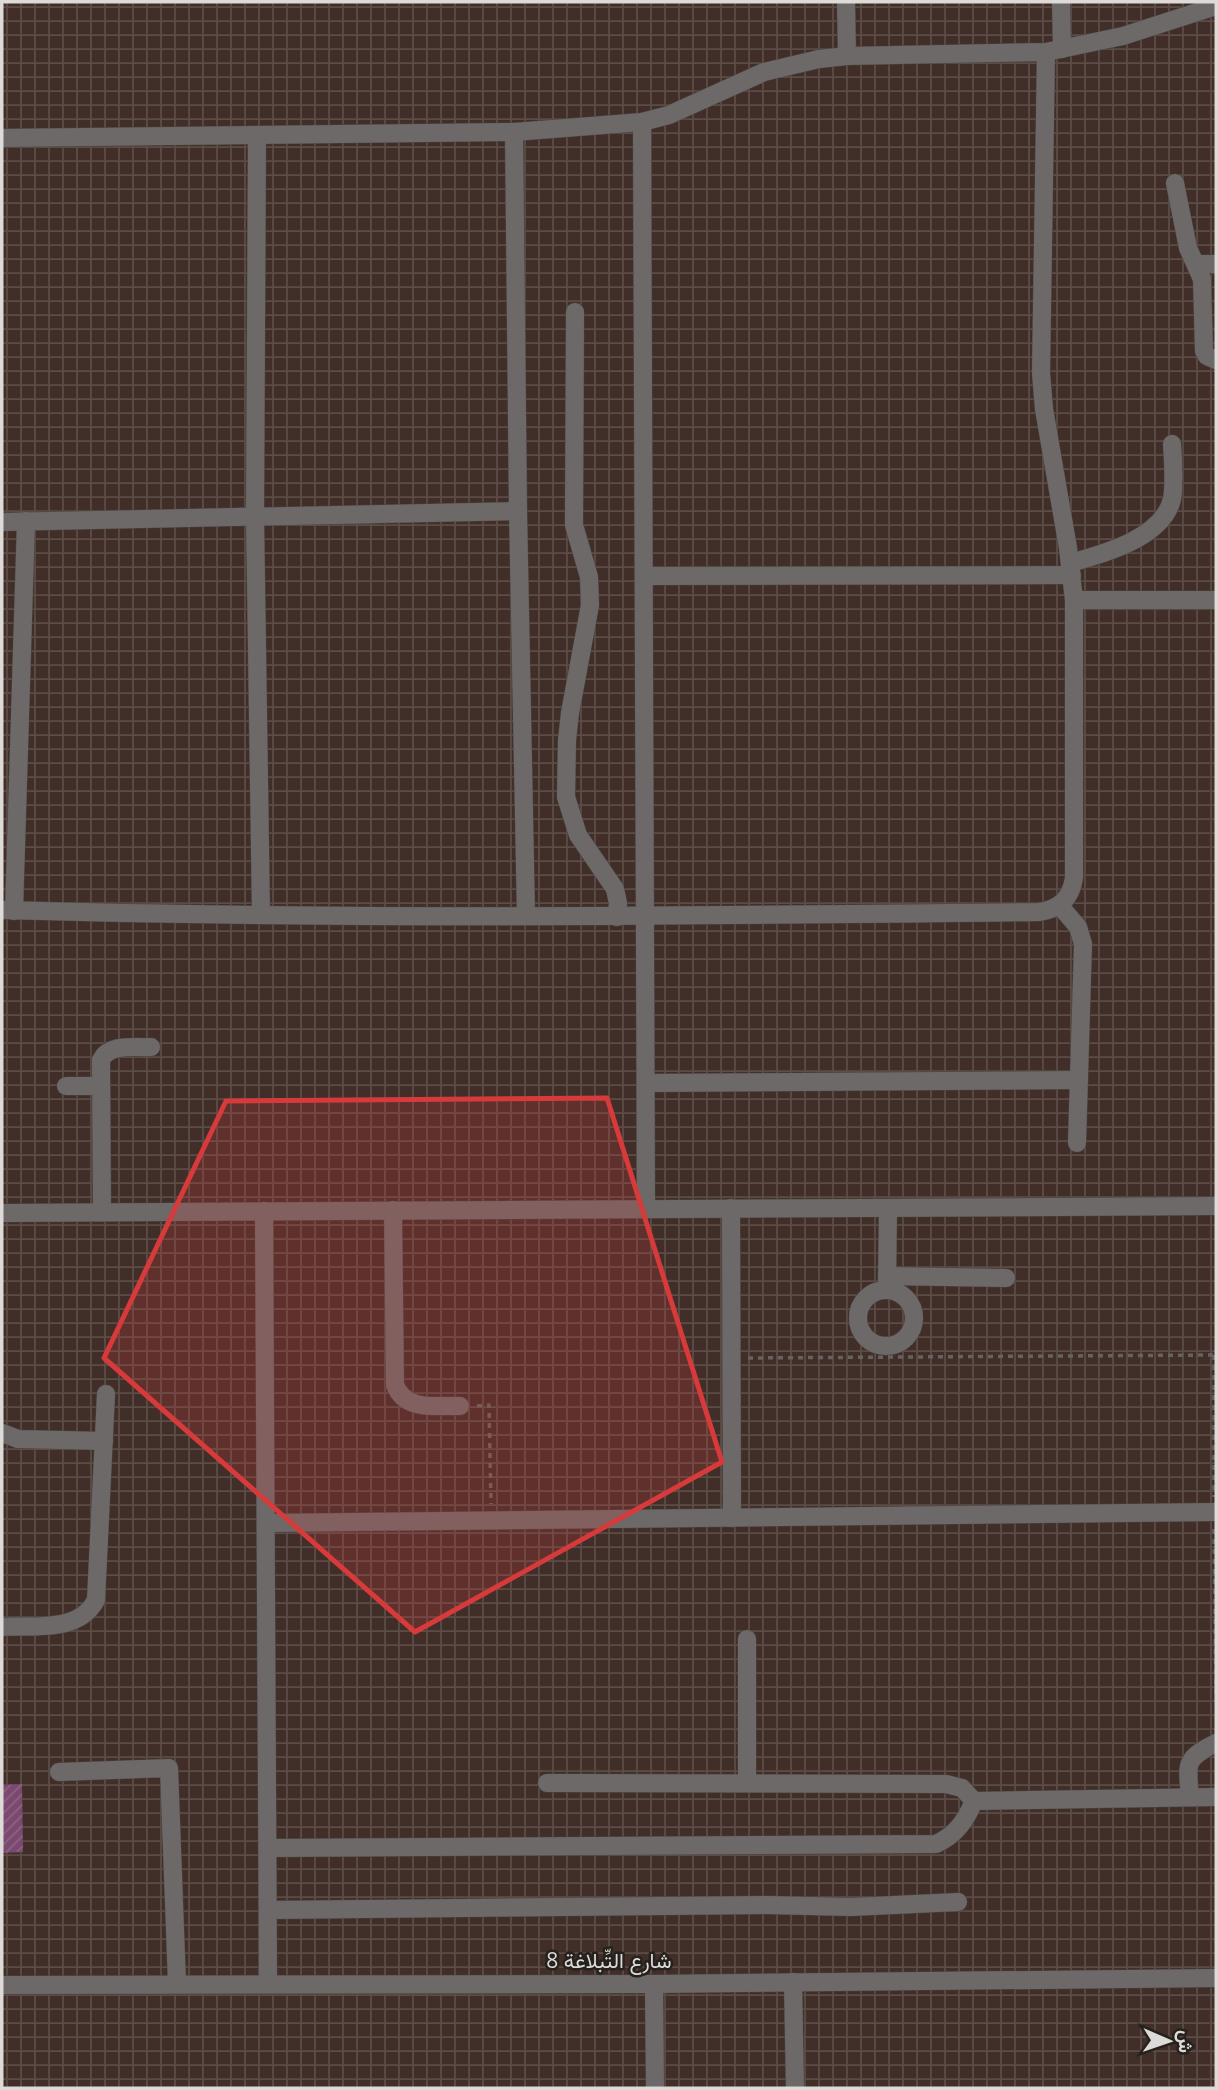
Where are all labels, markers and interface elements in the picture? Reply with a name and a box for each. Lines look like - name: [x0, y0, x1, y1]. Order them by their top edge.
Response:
- street label: شارع التِّبلاغة 8: [546, 1946, 672, 1975]
- north arrow: [1134, 2006, 1204, 2076]
- text: ش: [1173, 2030, 1199, 2054]

